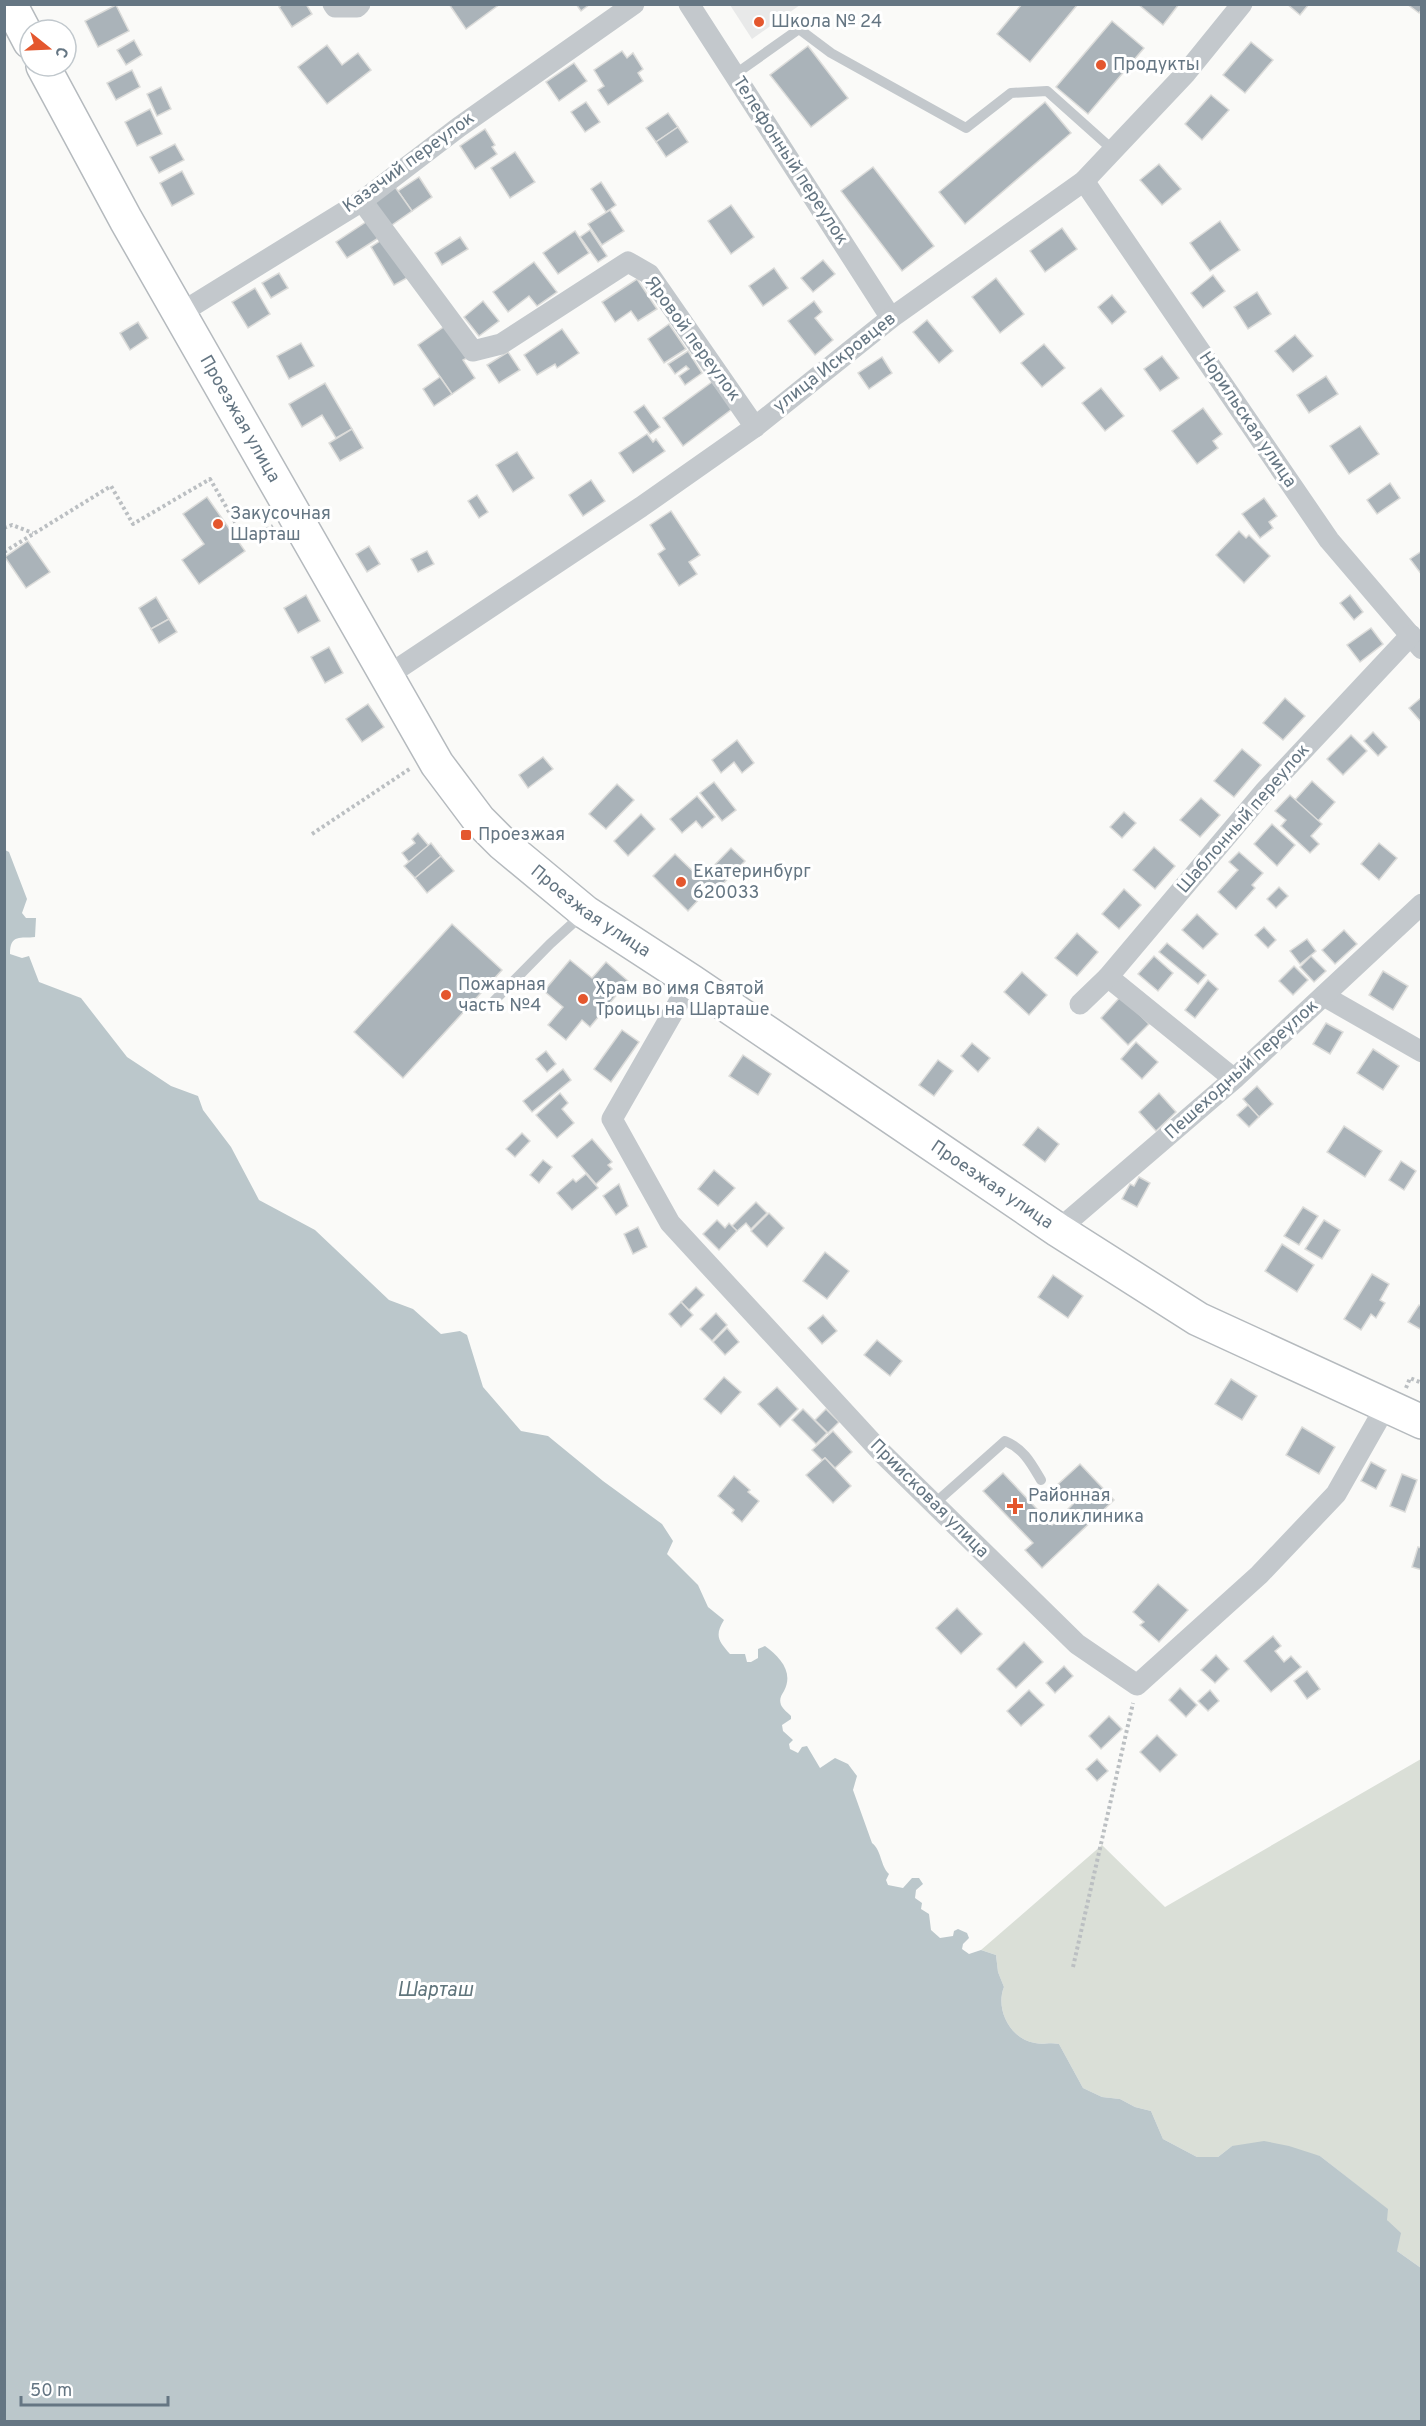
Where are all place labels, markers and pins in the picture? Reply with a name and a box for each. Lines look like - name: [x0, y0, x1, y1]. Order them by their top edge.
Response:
- place label: Школа № 24: [771, 11, 882, 34]
- marker: Школа № 24: [752, 15, 766, 29]
- place label: Продукты: [1113, 54, 1200, 77]
- marker: Продукты: [1094, 58, 1108, 72]
- place label: Закусочная Шарташ: [230, 503, 331, 547]
- marker: Закусочная Шарташ: [211, 517, 225, 531]
- place label: Проезжая: [478, 824, 565, 847]
- marker: Проезжая: [459, 828, 473, 842]
- place label: Екатеринбург 620033: [693, 861, 811, 905]
- marker: Екатеринбург 620033: [674, 875, 688, 889]
- place label: Пожарная часть №4: [458, 974, 546, 1018]
- place label: Храм во имя Святой Троицы на Шарташе: [595, 978, 769, 1022]
- marker: Пожарная часть №4: [439, 988, 453, 1002]
- marker: Храм во имя Святой Троицы на Шарташе: [576, 992, 590, 1006]
- place label: Районная поликлиника: [1028, 1485, 1144, 1529]
- marker: Районная поликлиника: [1006, 1497, 1024, 1515]

